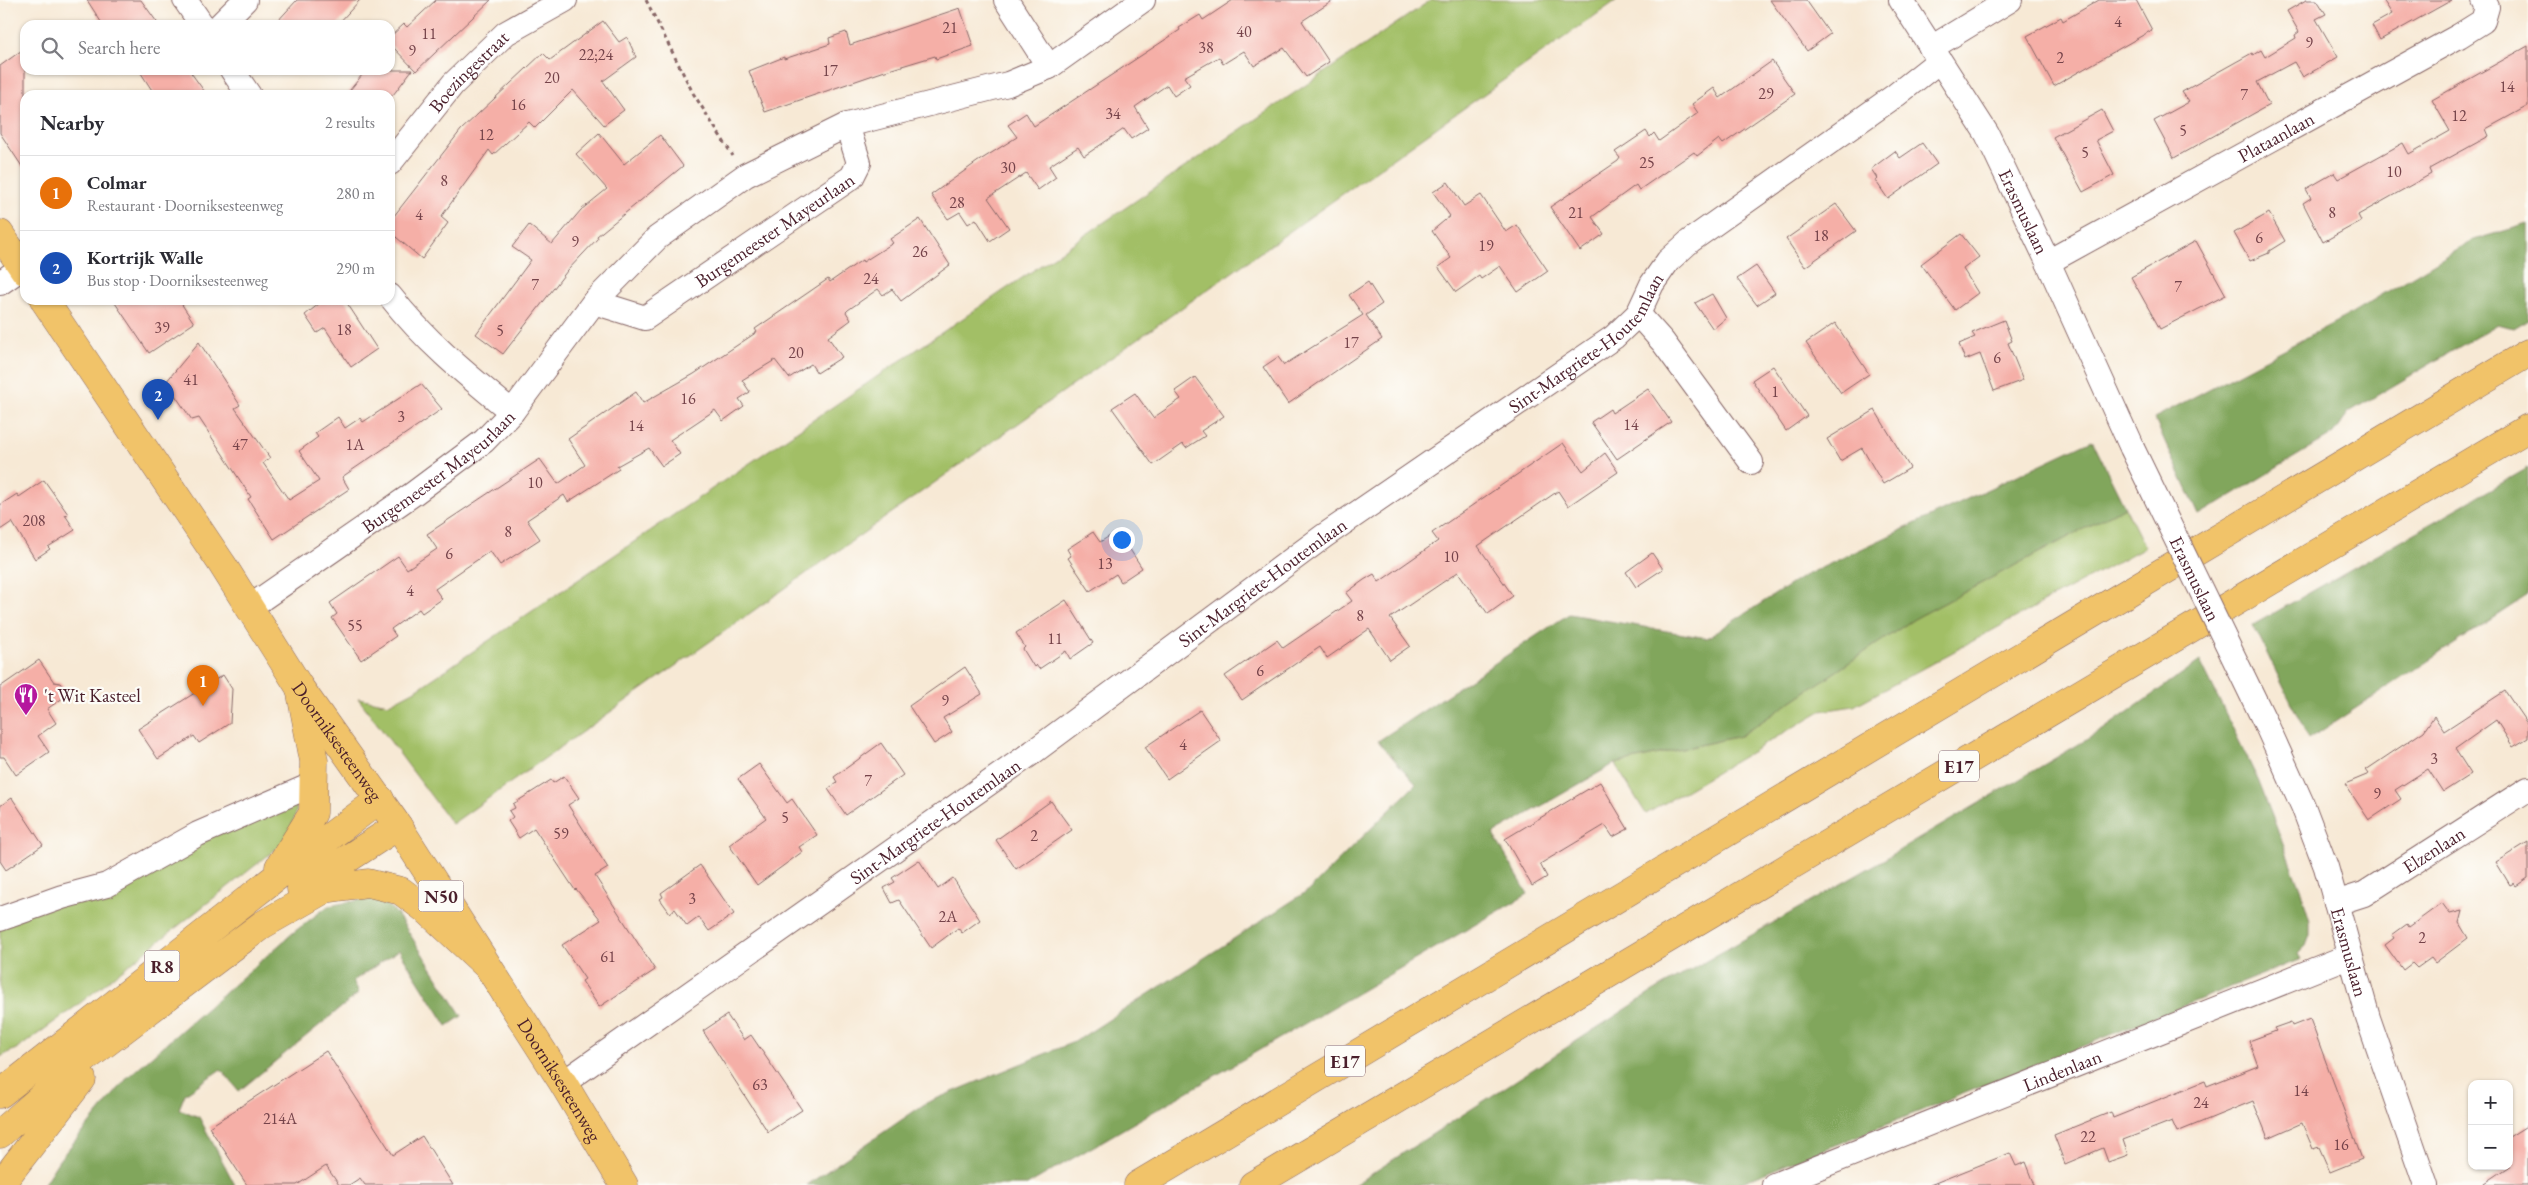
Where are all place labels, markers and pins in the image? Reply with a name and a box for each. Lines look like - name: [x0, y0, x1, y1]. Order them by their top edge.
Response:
- pin: 2: [142, 379, 174, 420]
- pin: 1: [187, 665, 219, 706]
- restaurant icon: 't Wit Kasteel: [13, 682, 39, 716]
- place label: 't Wit Kasteel: [44, 683, 141, 708]

